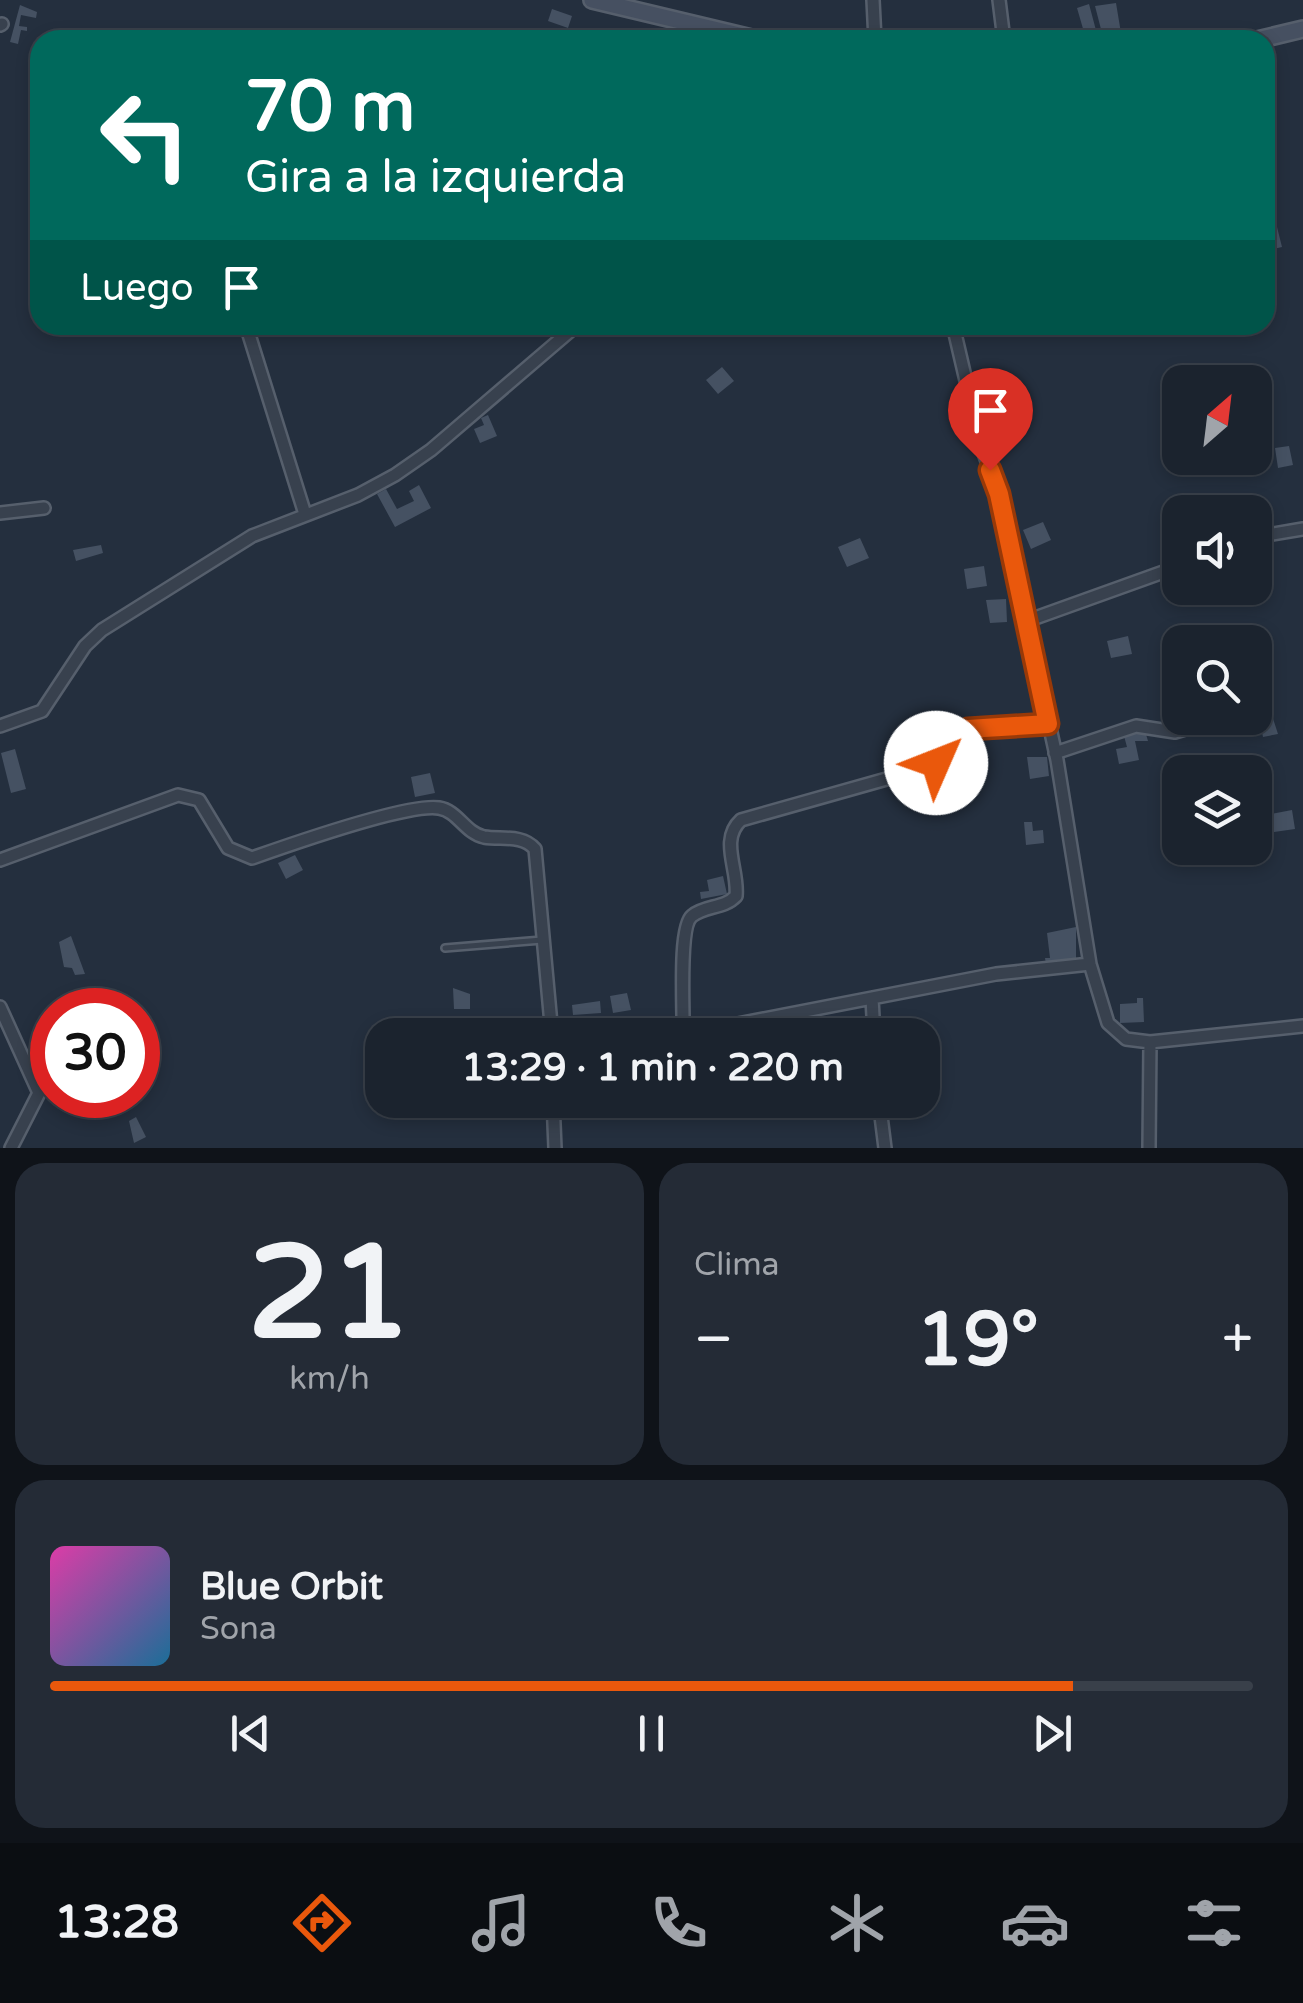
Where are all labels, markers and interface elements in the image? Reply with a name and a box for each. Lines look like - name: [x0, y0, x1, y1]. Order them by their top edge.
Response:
- text: 70 m: [245, 66, 415, 150]
- icon: left: [80, 70, 210, 200]
- text: Gira a la izquierda: [245, 151, 626, 205]
- icon: arrive: [214, 260, 269, 315]
- text: Luego: [80, 265, 194, 311]
- north arrow: [1162, 365, 1272, 475]
- map controls: [1162, 365, 1272, 865]
- pin: [948, 368, 1033, 471]
- icon: arrive: [963, 383, 1018, 438]
- button: sound: [1162, 495, 1272, 605]
- button: search: [1162, 625, 1272, 735]
- position arrow: [884, 711, 988, 815]
- button: layers: [1162, 755, 1272, 865]
- speed limit sign: 30: [30, 988, 160, 1118]
- text: 13:29 · 1 min · 220 m: [461, 1045, 844, 1091]
- text: 21: [248, 1217, 411, 1373]
- text: Clima: [694, 1246, 780, 1284]
- text: 19°: [916, 1295, 1039, 1385]
- text: −: [694, 1307, 733, 1373]
- text: +: [1222, 1307, 1253, 1373]
- text: km/h: [289, 1360, 370, 1398]
- text: Blue Orbit: [200, 1564, 383, 1610]
- text: Sona: [200, 1610, 277, 1648]
- icon: previous: [223, 1706, 278, 1761]
- icon: pause: [624, 1706, 679, 1761]
- icon: next: [1025, 1706, 1080, 1761]
- icon: directions: [287, 1888, 357, 1958]
- icon: music: [466, 1888, 536, 1958]
- icon: phone: [644, 1888, 714, 1958]
- icon: climate: [822, 1888, 892, 1958]
- icon: car: [1000, 1888, 1070, 1958]
- icon: filters: [1179, 1888, 1249, 1958]
- text: 13:28: [54, 1896, 179, 1950]

